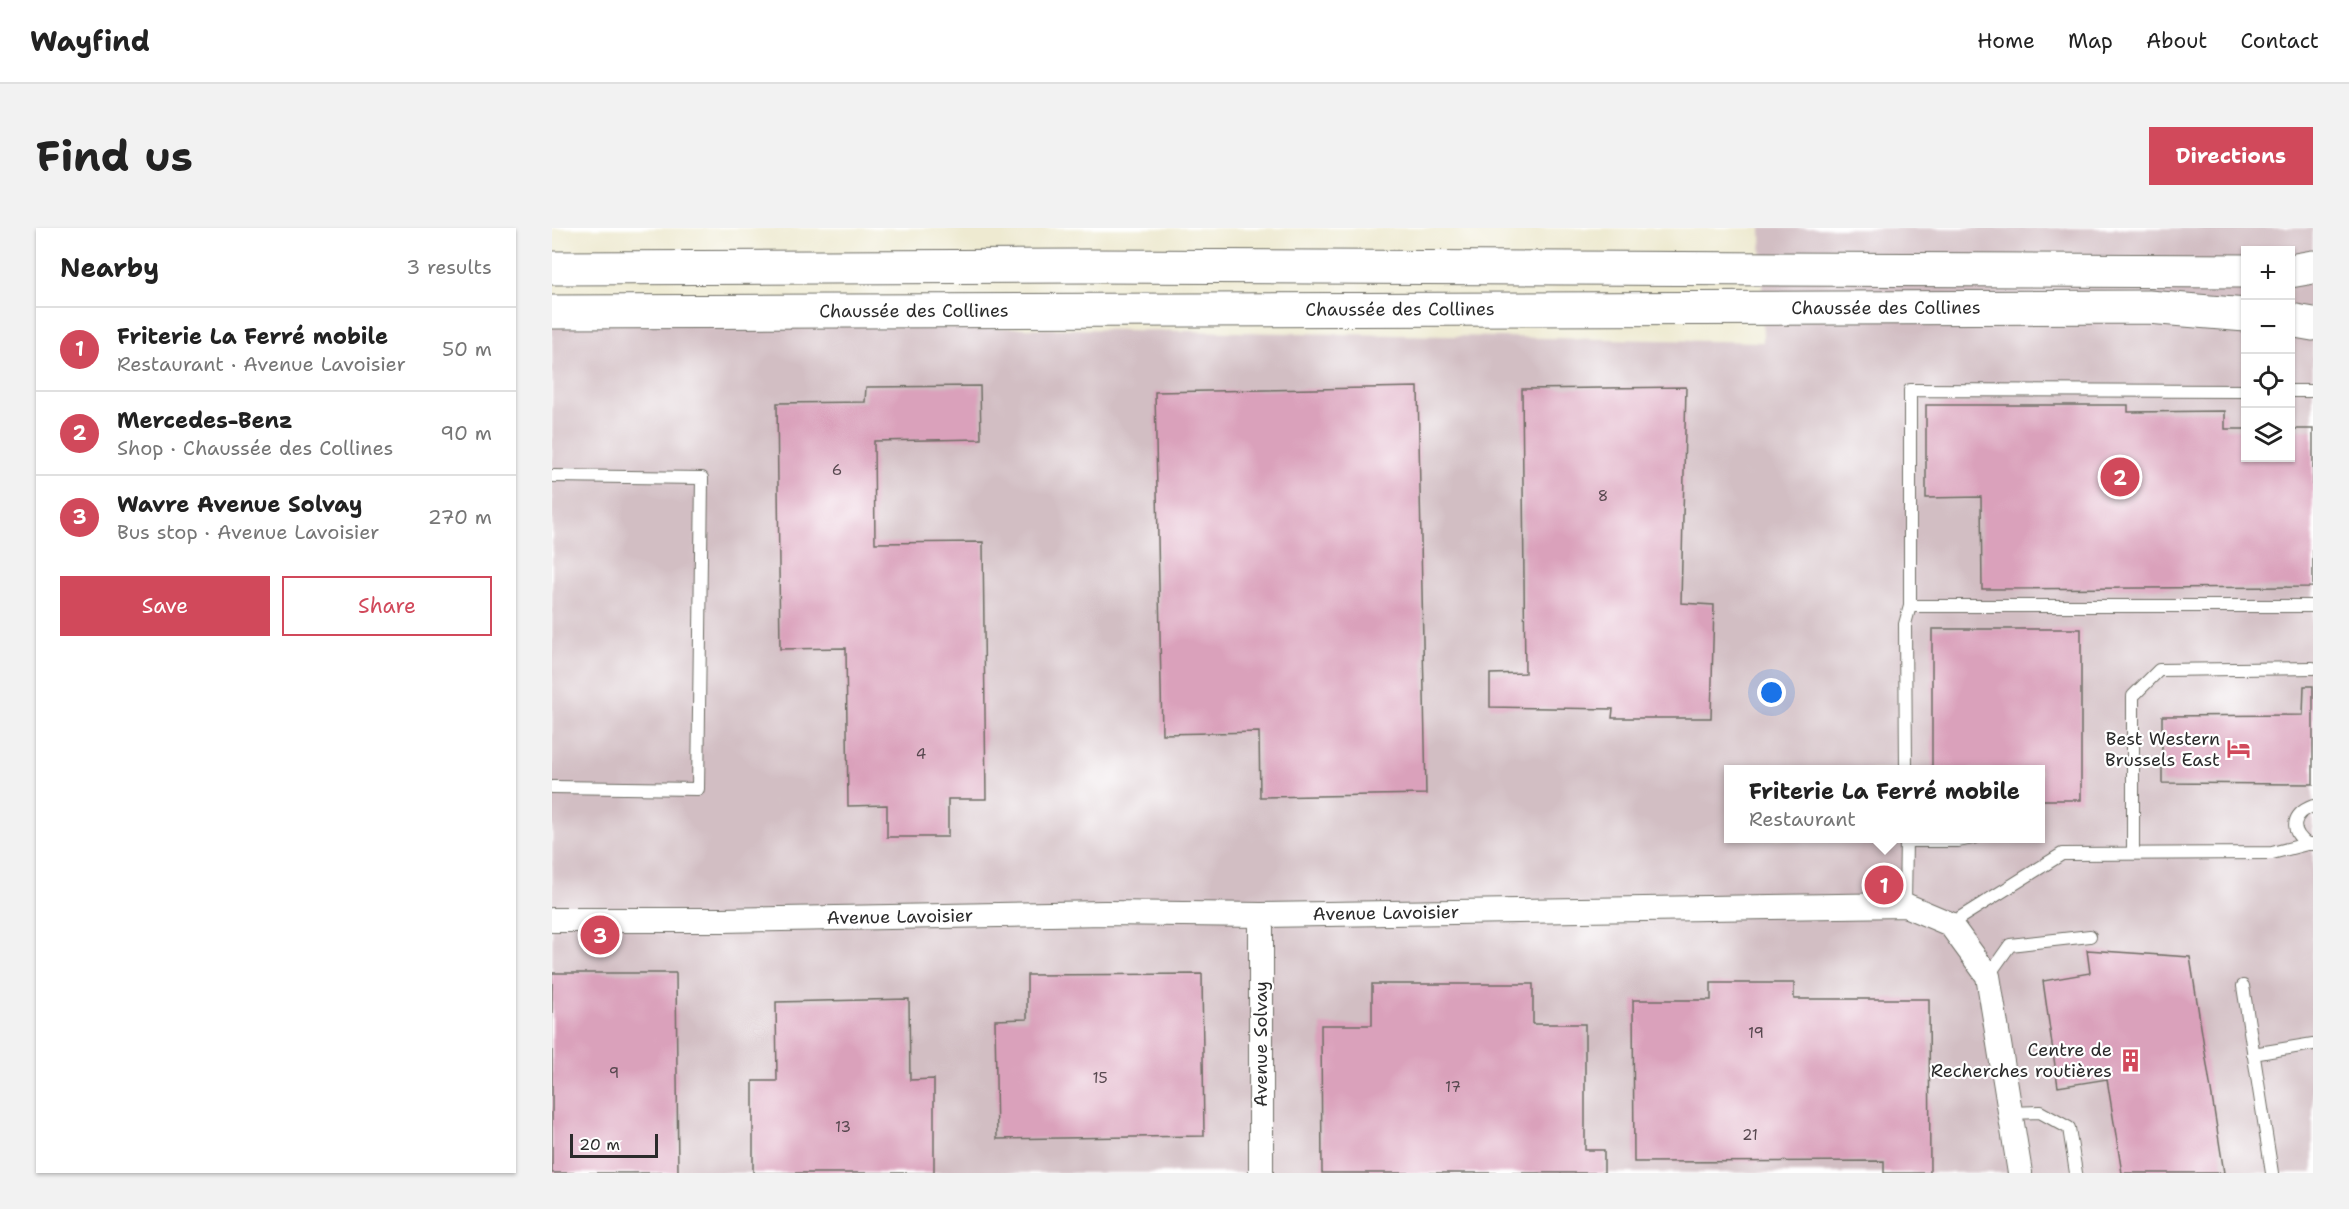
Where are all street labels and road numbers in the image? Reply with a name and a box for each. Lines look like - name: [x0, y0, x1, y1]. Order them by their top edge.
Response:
- street label: Chaussée des Collines: [1791, 296, 1981, 320]
- street label: Chaussée des Collines: [1305, 297, 1495, 322]
- street label: Chaussée des Collines: [819, 299, 1009, 323]
- street label: Avenue Lavoisier: [1312, 900, 1459, 926]
- street label: Avenue Lavoisier: [827, 903, 973, 930]
- street label: Avenue Solvay: [1249, 981, 1273, 1107]

